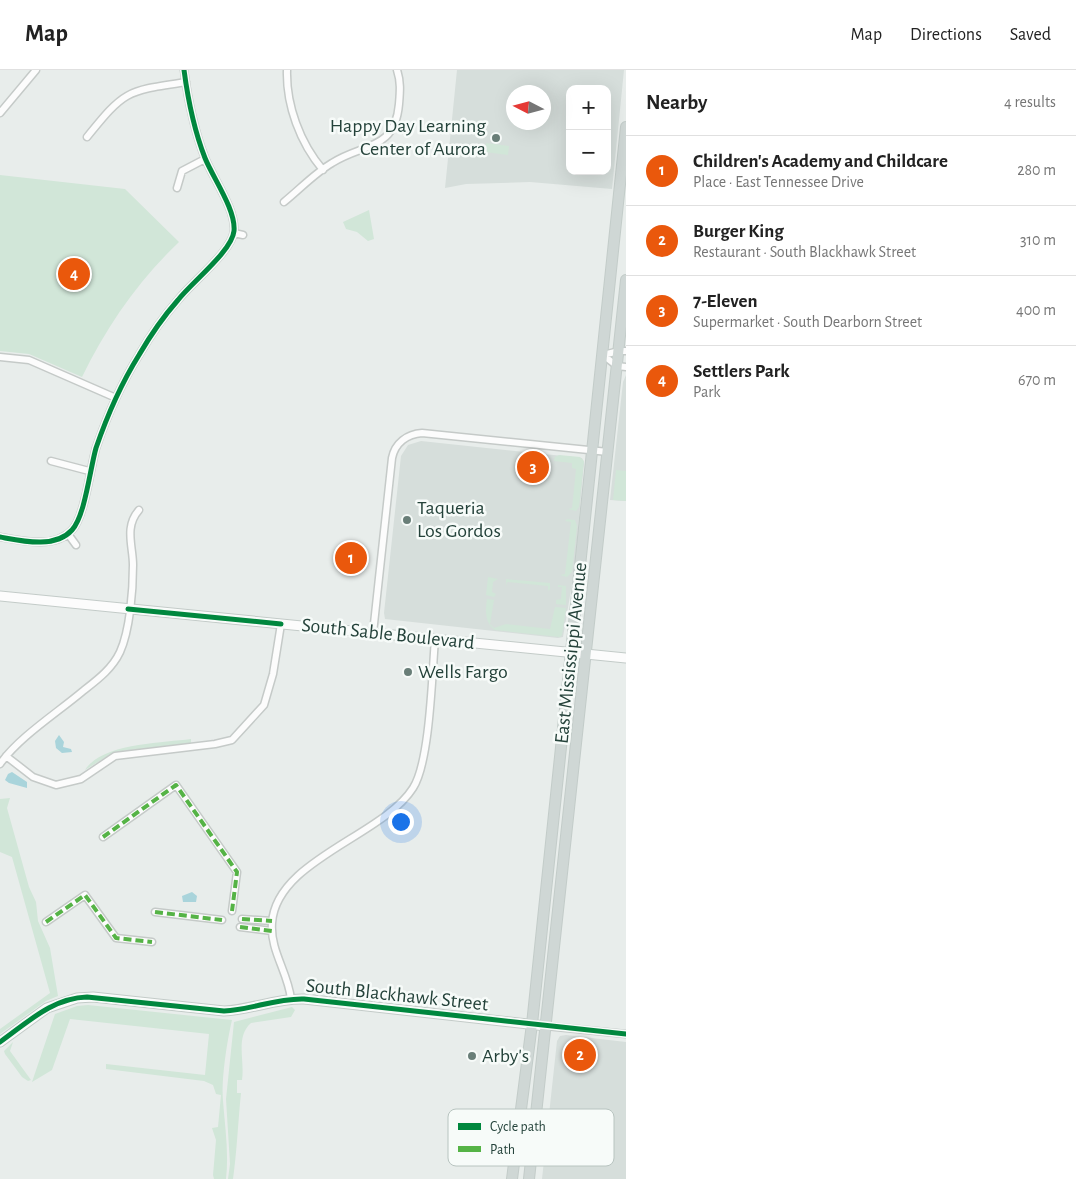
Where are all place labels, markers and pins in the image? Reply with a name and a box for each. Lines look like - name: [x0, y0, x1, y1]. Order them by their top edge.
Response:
- place label: Happy Day Learning Center of Aurora: [330, 116, 486, 159]
- marker: Happy Day Learning Center of Aurora: [490, 132, 502, 144]
- pin: 4: [58, 255, 90, 293]
- pin: 3: [517, 448, 549, 486]
- place label: Taqueria Los Gordos: [417, 498, 501, 541]
- marker: Taqueria Los Gordos: [401, 514, 413, 526]
- pin: 1: [335, 539, 367, 577]
- place label: Wells Fargo: [418, 662, 508, 682]
- marker: Wells Fargo: [402, 666, 414, 678]
- pin: 2: [564, 1036, 596, 1074]
- place label: Arby's: [482, 1046, 529, 1066]
- marker: Arby's: [466, 1050, 478, 1062]

